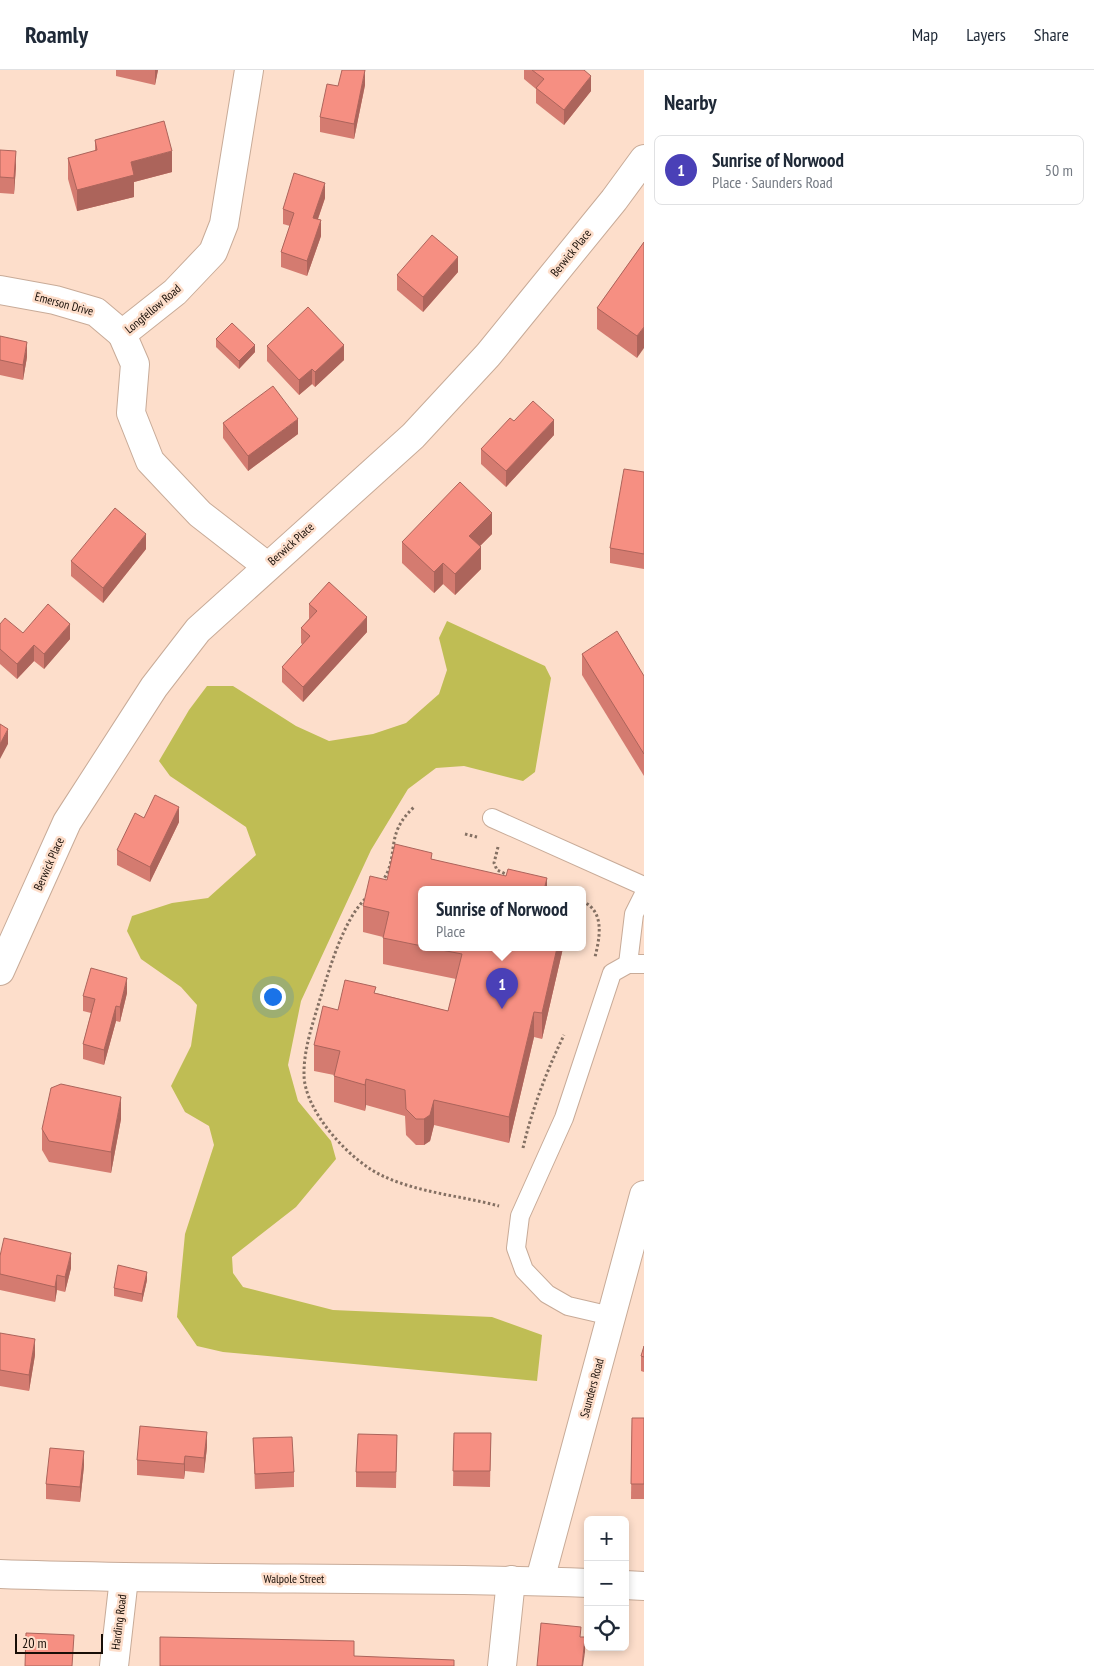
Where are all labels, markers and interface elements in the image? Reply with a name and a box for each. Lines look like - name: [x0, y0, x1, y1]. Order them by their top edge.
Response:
- text: Roamly: [25, 19, 88, 50]
- text: Map: [912, 23, 938, 46]
- text: Layers: [966, 23, 1006, 46]
- text: Share: [1034, 23, 1069, 46]
- text: Nearby: [664, 89, 717, 116]
- text: Sunrise of Norwood: [712, 148, 844, 172]
- text: 1: [677, 160, 685, 180]
- text: 50 m: [1045, 160, 1073, 180]
- text: Place · Saunders Road: [712, 172, 833, 192]
- street label: Berwick Place: [547, 226, 594, 279]
- street label: Longfellow Road: [122, 281, 184, 336]
- street label: Emerson Drive: [33, 288, 95, 319]
- street label: Berwick Place: [265, 519, 317, 568]
- street label: Berwick Place: [30, 835, 67, 893]
- popup: [418, 886, 586, 951]
- text: Sunrise of Norwood: [436, 897, 568, 921]
- text: Place: [436, 921, 465, 941]
- pin: 1: [486, 968, 518, 1009]
- your location: [260, 984, 286, 1010]
- street label: Saunders Road: [576, 1356, 607, 1419]
- map controls: [584, 1516, 629, 1651]
- button: +: [584, 1516, 629, 1561]
- button: −: [584, 1561, 629, 1606]
- street label: Walpole Street: [264, 1571, 325, 1586]
- street label: Harding Road: [108, 1593, 129, 1651]
- button: locate: [584, 1606, 629, 1651]
- scale bar: [15, 1631, 102, 1654]
- text: 20 m: [22, 1634, 47, 1652]

